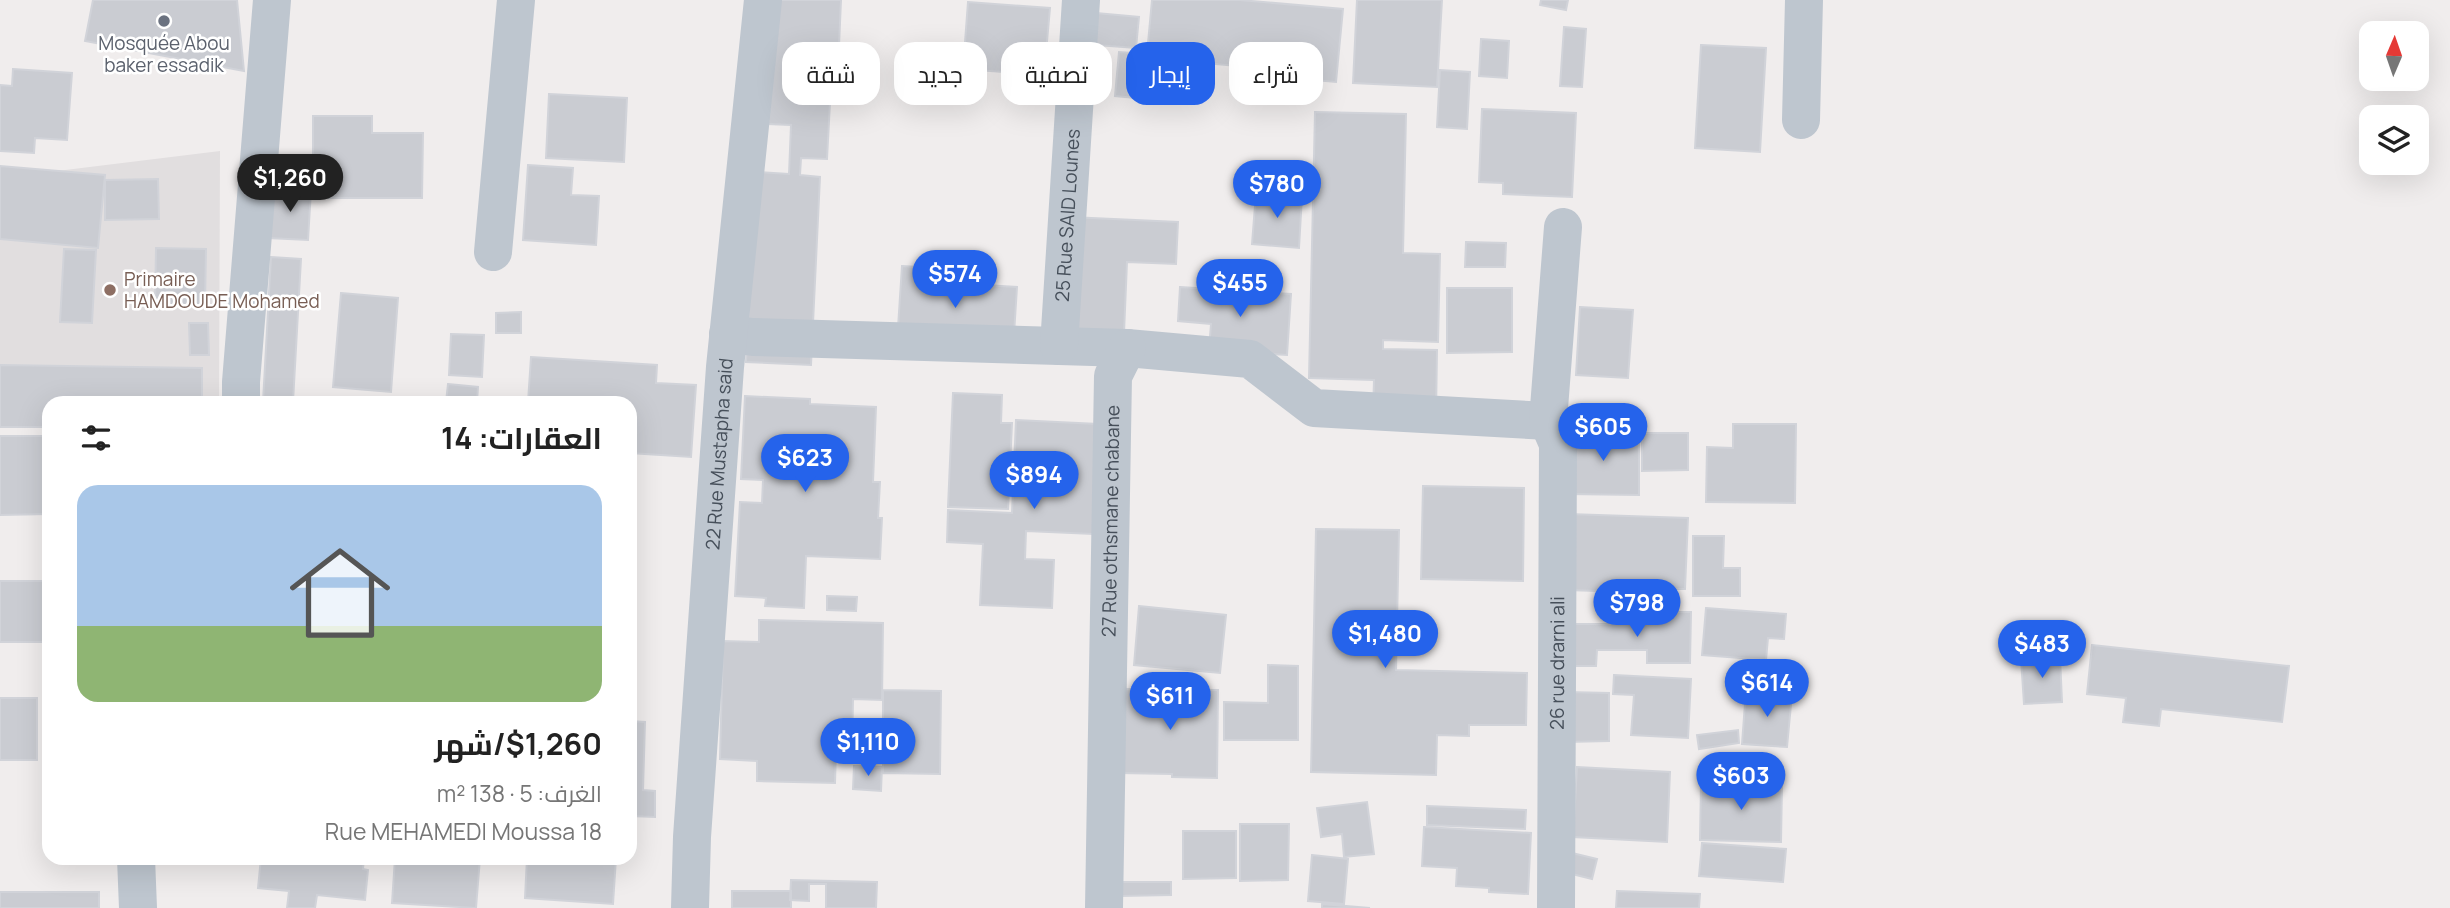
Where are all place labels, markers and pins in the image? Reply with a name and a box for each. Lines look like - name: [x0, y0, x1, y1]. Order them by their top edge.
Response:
- marker: Mosquée Abou baker essadik: [156, 13, 172, 29]
- place label: Mosquée Abou baker essadik: [98, 30, 230, 78]
- pin: $1,260: [233, 154, 347, 214]
- pin: $780: [1236, 160, 1318, 220]
- pin: $574: [914, 250, 996, 310]
- pin: $455: [1199, 260, 1281, 319]
- place label: Primaire HAMDOUDE Mohamed: [124, 266, 320, 314]
- marker: Primaire HAMDOUDE Mohamed: [102, 282, 118, 298]
- pin: $605: [1562, 404, 1644, 463]
- pin: $623: [764, 434, 846, 494]
- pin: $894: [993, 452, 1075, 511]
- pin: $798: [1596, 580, 1678, 639]
- pin: $1,480: [1328, 610, 1442, 670]
- pin: $483: [2001, 620, 2083, 680]
- pin: $614: [1726, 660, 1808, 719]
- pin: $611: [1129, 672, 1211, 732]
- pin: $1,110: [811, 718, 925, 778]
- pin: $603: [1700, 752, 1782, 812]

